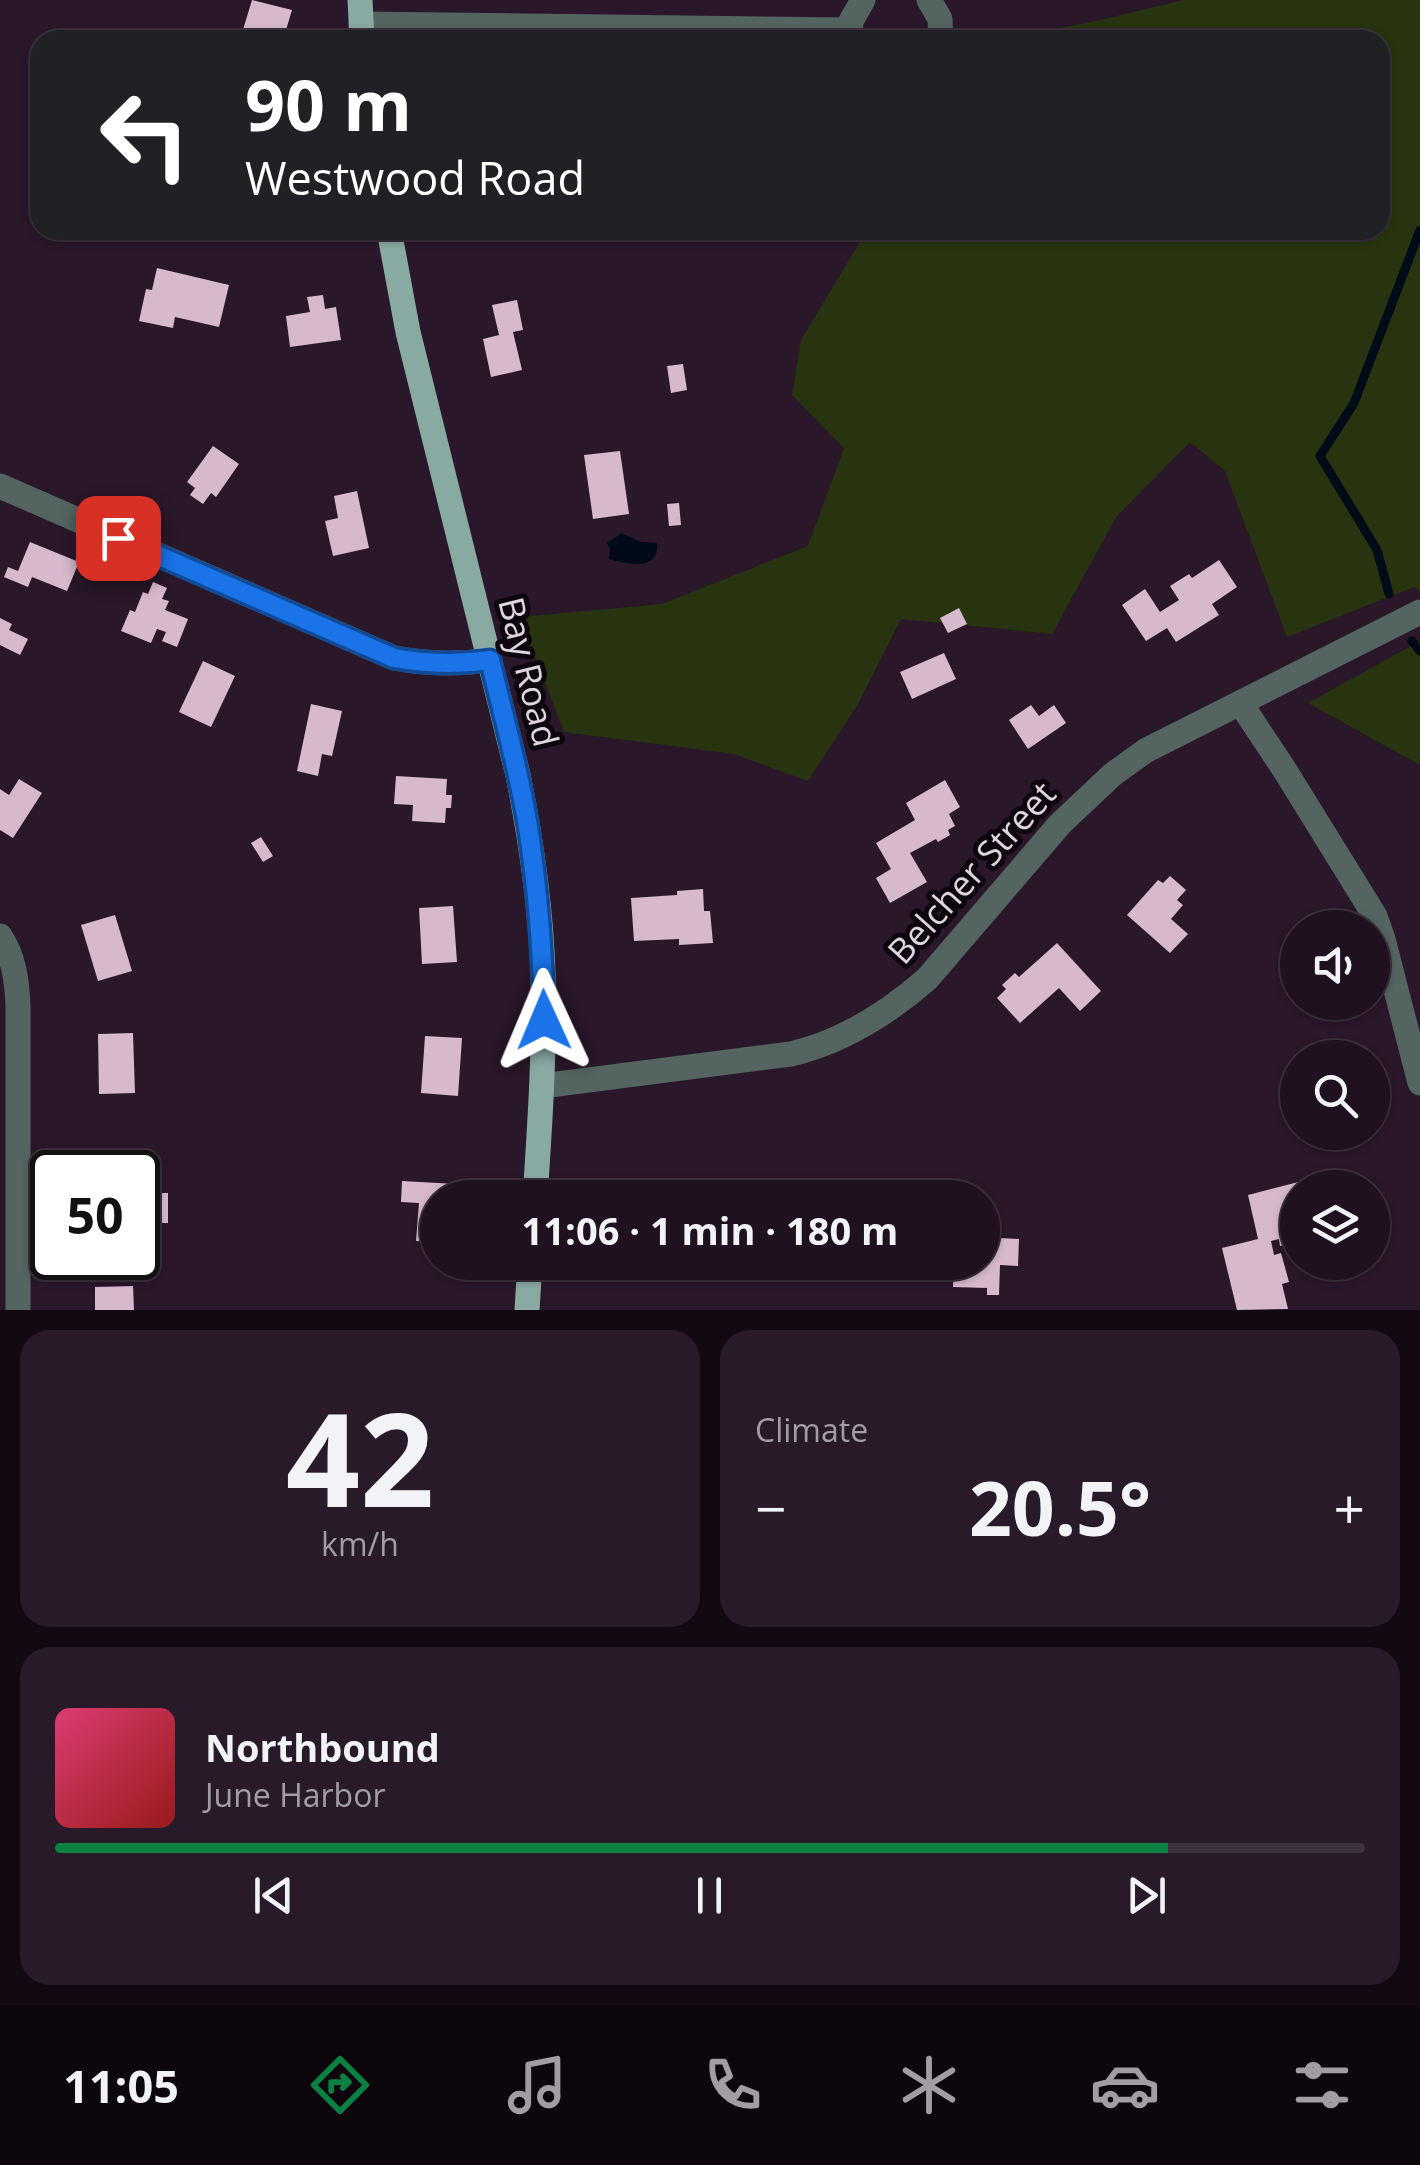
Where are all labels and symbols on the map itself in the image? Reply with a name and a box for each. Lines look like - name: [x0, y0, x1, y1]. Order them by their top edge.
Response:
- pin: [76, 496, 161, 581]
- street label: Bay Road: [488, 592, 571, 751]
- street label: Belcher Street: [876, 771, 1065, 973]
- position arrow: [492, 968, 596, 1072]
- speed limit sign: 50: [30, 1150, 160, 1280]

